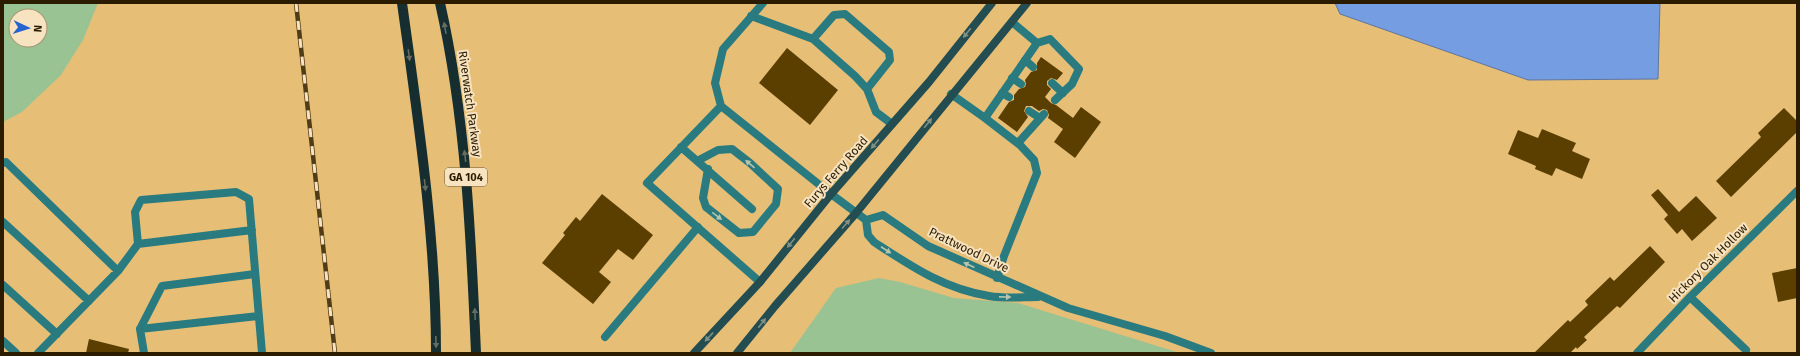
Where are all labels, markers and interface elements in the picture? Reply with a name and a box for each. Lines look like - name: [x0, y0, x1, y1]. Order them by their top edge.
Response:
- north arrow: [8, 8, 48, 48]
- one-way arrow: [442, 22, 448, 34]
- text: N: [31, 25, 44, 33]
- one-way arrow: [963, 28, 972, 39]
- one-way arrow: [406, 49, 412, 62]
- street label: Riverwatch Parkway: [456, 50, 484, 158]
- one-way arrow: [923, 118, 932, 128]
- street label: Furys Ferry Road: [801, 134, 871, 210]
- one-way arrow: [871, 139, 880, 149]
- one-way arrow: [461, 150, 468, 162]
- one-way arrow: [745, 159, 756, 168]
- road number: GA 104: [445, 168, 487, 186]
- one-way arrow: [422, 178, 428, 191]
- one-way arrow: [712, 212, 723, 220]
- one-way arrow: [841, 219, 851, 229]
- street label: Hickory Oak Hollow: [1666, 220, 1751, 305]
- street label: Prattwood Drive: [927, 225, 1011, 275]
- one-way arrow: [787, 238, 796, 249]
- one-way arrow: [881, 246, 891, 254]
- one-way arrow: [963, 262, 974, 268]
- one-way arrow: [999, 294, 1012, 300]
- one-way arrow: [471, 308, 478, 320]
- one-way arrow: [757, 317, 766, 328]
- one-way arrow: [704, 332, 713, 342]
- one-way arrow: [433, 336, 439, 349]

